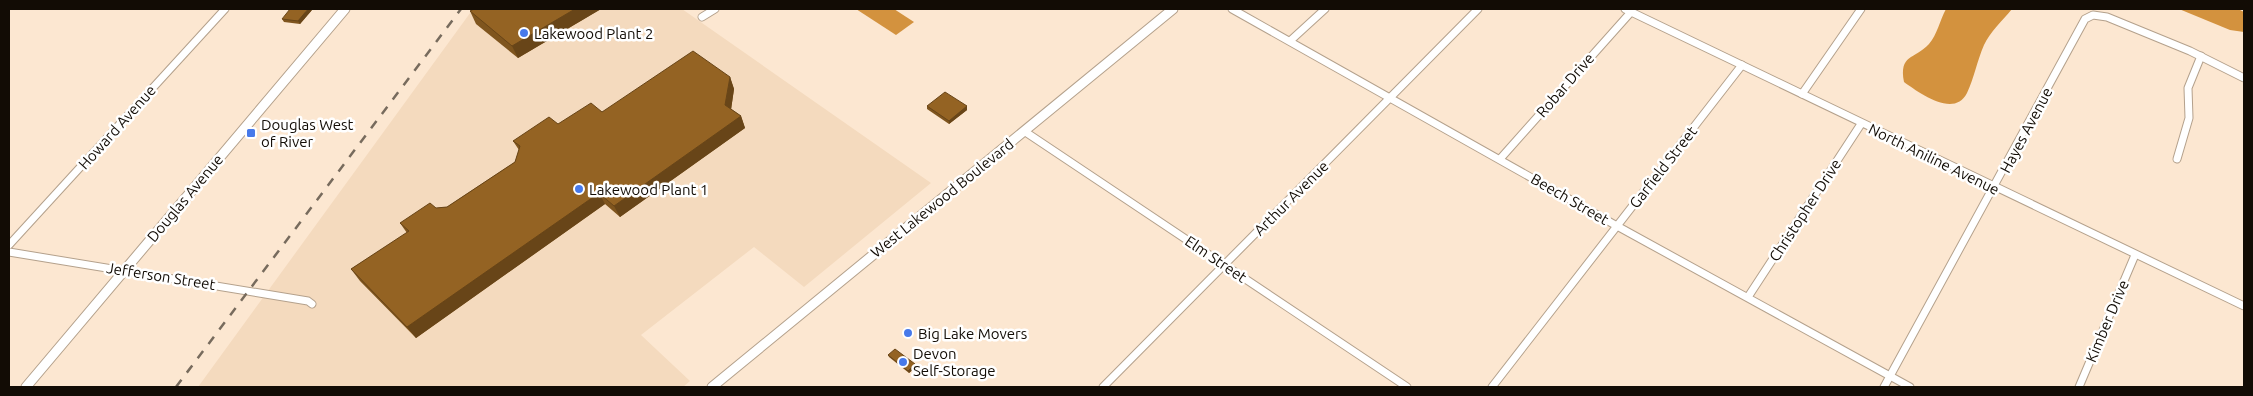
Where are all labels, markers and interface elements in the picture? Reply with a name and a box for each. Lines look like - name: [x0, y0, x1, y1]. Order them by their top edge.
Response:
- place label: Lakewood Plant 2: [534, 25, 653, 42]
- marker: Lakewood Plant 2: [518, 27, 530, 39]
- street label: Robar Drive: [1533, 50, 1597, 120]
- street label: Howard Avenue: [75, 82, 159, 172]
- street label: Hayes Avenue: [1996, 84, 2056, 176]
- place label: Douglas West of River: [261, 116, 354, 150]
- street label: North Aniline Avenue: [1866, 120, 2002, 198]
- street label: Garfield Street: [1626, 123, 1700, 211]
- marker: Douglas West of River: [245, 127, 257, 139]
- street label: West Lakewood Boulevard: [867, 135, 1017, 261]
- street label: Douglas Avenue: [144, 151, 226, 245]
- street label: Christopher Drive: [1766, 156, 1844, 264]
- street label: Arthur Avenue: [1250, 157, 1332, 239]
- street label: Beech Street: [1528, 170, 1612, 228]
- place label: Lakewood Plant 1: [589, 181, 708, 198]
- marker: Lakewood Plant 1: [573, 183, 585, 195]
- street label: Elm Street: [1182, 232, 1250, 286]
- street label: Jefferson Street: [105, 259, 217, 293]
- street label: Kimber Drive: [2082, 277, 2132, 365]
- place label: Big Lake Movers: [918, 325, 1027, 342]
- marker: Big Lake Movers: [902, 327, 914, 339]
- place label: Devon Self-Storage: [913, 345, 996, 379]
- marker: Devon Self-Storage: [897, 356, 909, 368]

